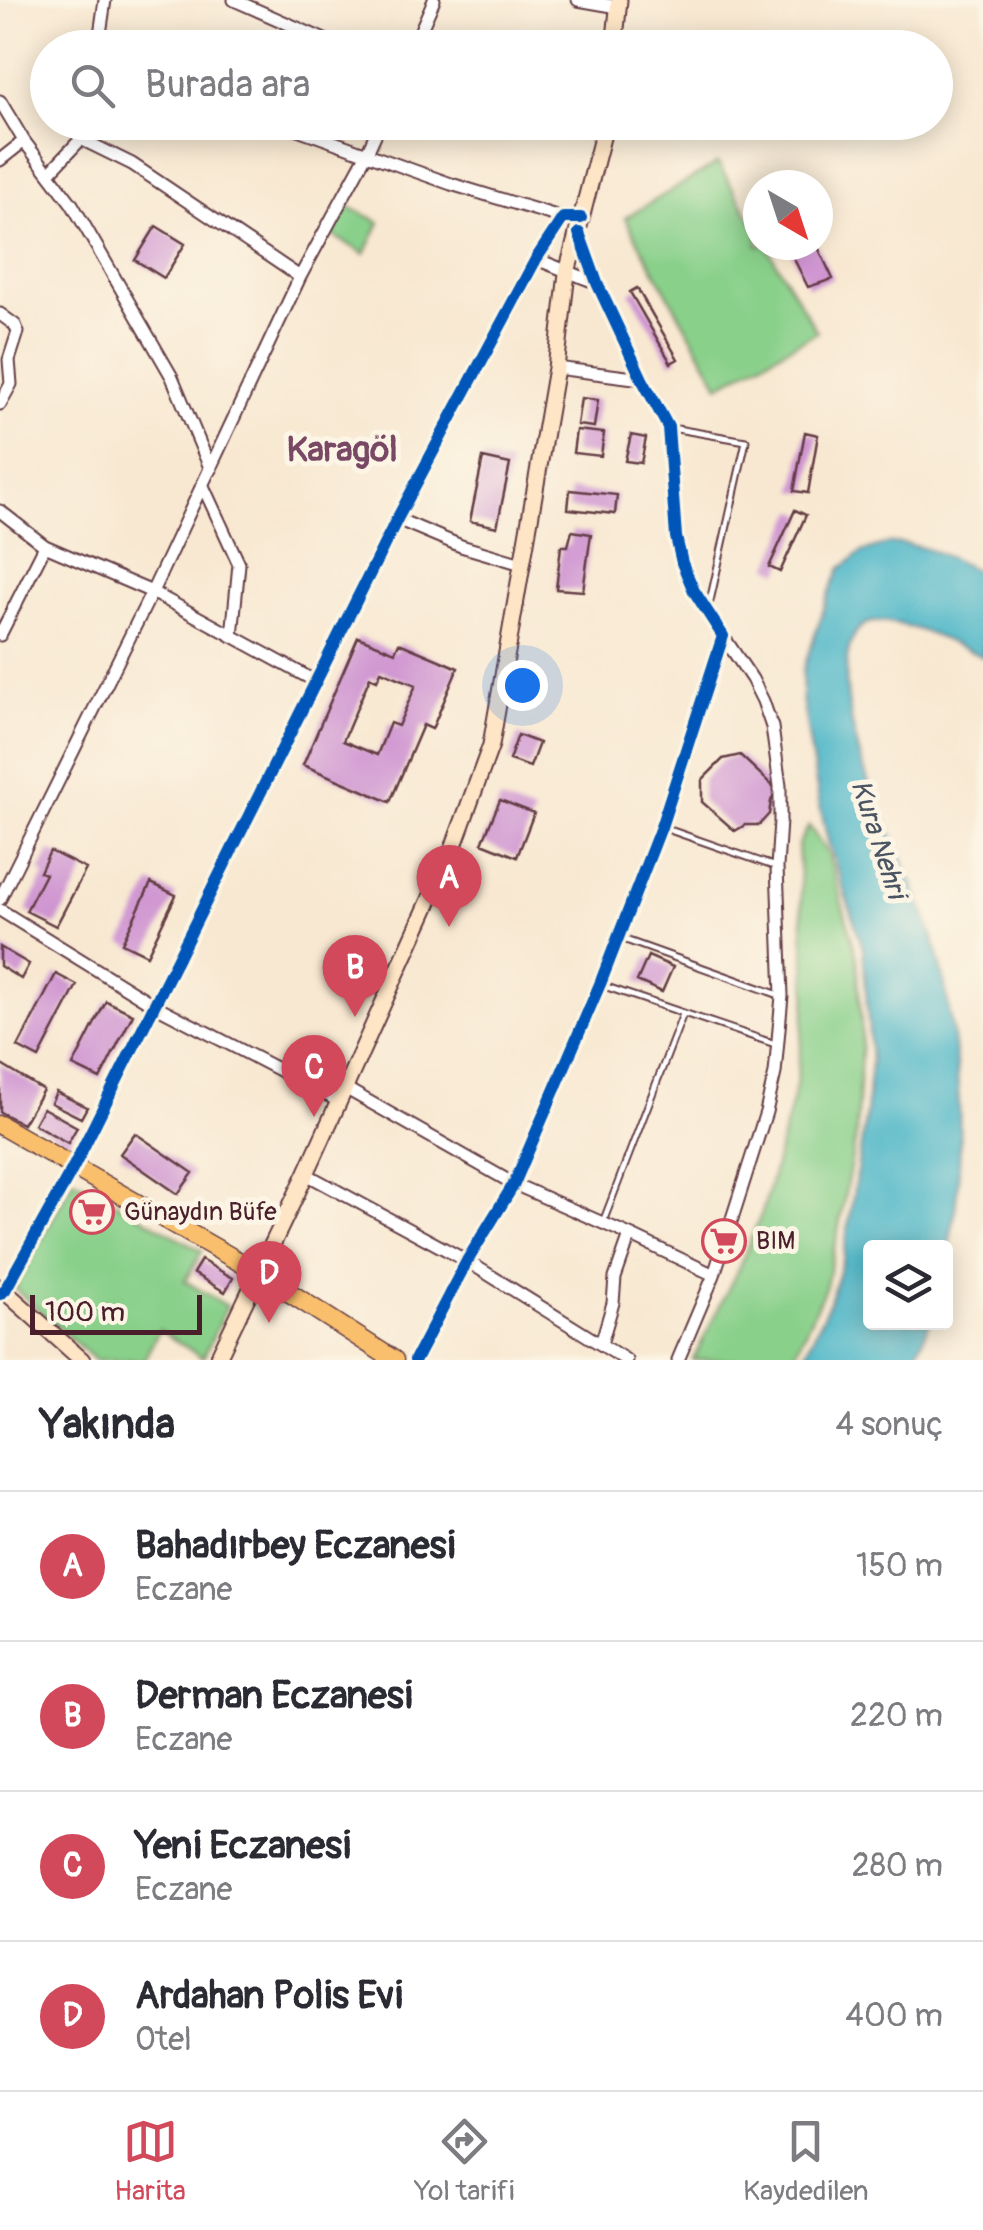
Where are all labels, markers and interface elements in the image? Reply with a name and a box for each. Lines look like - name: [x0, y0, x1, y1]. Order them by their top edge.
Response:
- search box: [30, 30, 953, 140]
- icon: search: [65, 58, 120, 113]
- text: Burada ara: [145, 61, 310, 109]
- north arrow: [743, 170, 833, 260]
- district label: Karagöl: [286, 428, 398, 472]
- your location: [497, 660, 548, 711]
- water label: Kura Nehri: [842, 775, 915, 907]
- pin: A: [416, 844, 482, 927]
- pin: B: [322, 934, 388, 1017]
- pin: C: [282, 1034, 346, 1117]
- supermarket icon: Günaydın Büfe: [69, 1189, 115, 1235]
- place label: Günaydın Büfe: [124, 1197, 277, 1228]
- supermarket icon: BIM: [701, 1218, 747, 1264]
- place label: BIM: [756, 1226, 795, 1257]
- pin: D: [236, 1240, 302, 1323]
- map controls: [863, 1240, 953, 1330]
- button: layers: [863, 1240, 953, 1330]
- scale bar: [30, 1290, 202, 1334]
- text: 100 m: [45, 1295, 125, 1330]
- text: Yakında: [40, 1399, 175, 1451]
- text: 4 sonuç: [836, 1405, 943, 1445]
- text: Bahadırbey Eczanesi: [135, 1522, 455, 1570]
- text: A: [62, 1546, 83, 1586]
- text: 150 m: [856, 1546, 943, 1586]
- text: Eczane: [135, 1570, 232, 1610]
- text: Derman Eczanesi: [135, 1672, 412, 1720]
- text: B: [63, 1696, 82, 1736]
- text: 220 m: [850, 1696, 943, 1736]
- text: Eczane: [135, 1720, 232, 1760]
- text: Yeni Eczanesi: [135, 1822, 351, 1870]
- text: C: [63, 1846, 82, 1886]
- text: 280 m: [852, 1846, 943, 1886]
- text: Eczane: [135, 1870, 232, 1910]
- text: Ardahan Polis Evi: [135, 1972, 403, 2020]
- text: D: [62, 1996, 83, 2036]
- text: 400 m: [845, 1996, 943, 2036]
- text: Otel: [135, 2020, 192, 2060]
- tab: Harita: [114, 2114, 186, 2209]
- tab: Yol tarifi: [414, 2114, 514, 2209]
- tab: Kaydedilen: [743, 2114, 869, 2209]

